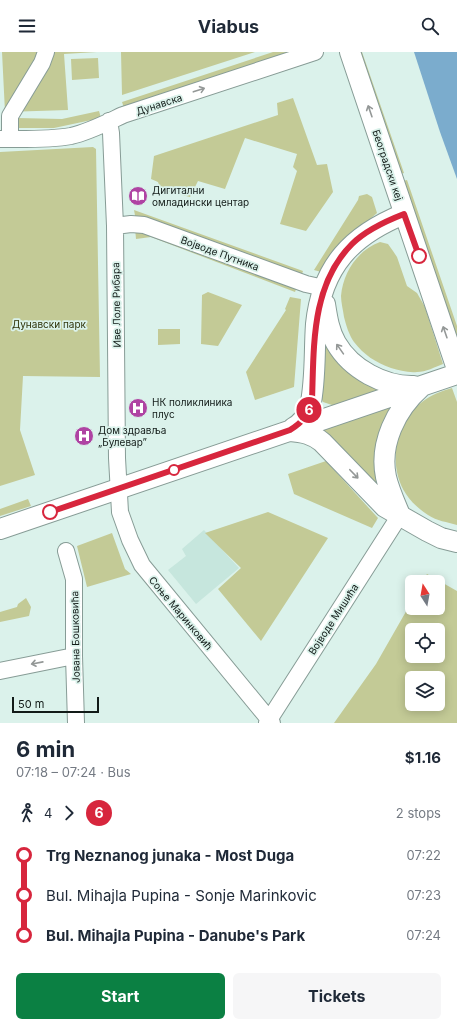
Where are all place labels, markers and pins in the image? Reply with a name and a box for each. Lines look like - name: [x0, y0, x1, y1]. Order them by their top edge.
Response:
- place label: Дигитални омладински центар: [152, 184, 249, 208]
- library icon: Дигитални омладински центар: [127, 185, 149, 207]
- unlabelled marker: [411, 248, 427, 264]
- place label: НК поликлиника плус: [152, 396, 232, 420]
- hospital icon: НК поликлиника плус: [127, 397, 149, 419]
- place label: Дом здравља „Булевар”: [98, 424, 166, 448]
- hospital icon: Дом здравља „Булевар”: [73, 425, 95, 447]
- unlabelled marker: [168, 464, 180, 476]
- unlabelled marker: [42, 504, 58, 520]

